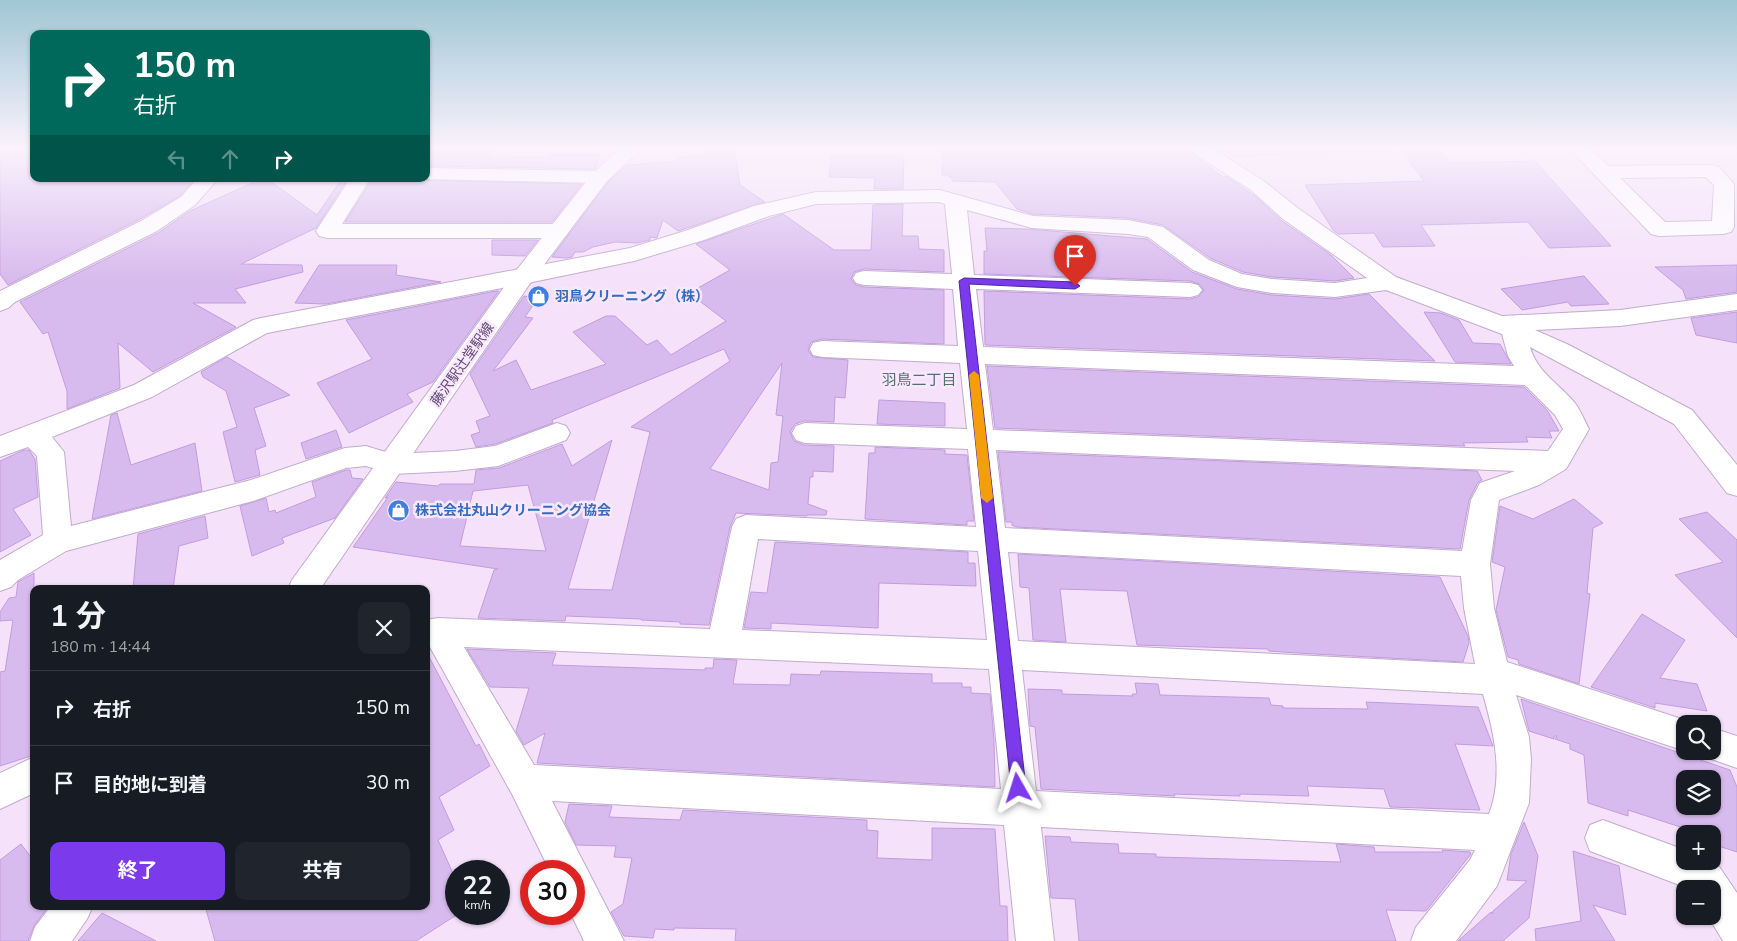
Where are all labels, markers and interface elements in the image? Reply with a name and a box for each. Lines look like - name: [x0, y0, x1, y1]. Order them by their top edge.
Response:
- text: 150 m: [133, 42, 236, 89]
- icon: right: [50, 50, 115, 115]
- text: 右折: [133, 91, 177, 121]
- icon: left: [163, 145, 191, 173]
- icon: ahead: [216, 145, 244, 173]
- icon: right: [269, 145, 297, 173]
- pin: [1054, 235, 1096, 286]
- icon: arrive: [1061, 242, 1089, 270]
- shop icon: 羽鳥クリーニング（株）: [527, 284, 551, 308]
- place label: 羽鳥クリーニング（株）: [555, 287, 709, 306]
- street label: 藤沢駅辻堂駅線: [427, 319, 498, 410]
- district label: 羽鳥二丁目: [881, 370, 957, 390]
- shop icon: 株式会社丸山クリーニング協会: [387, 498, 411, 522]
- place label: 株式会社丸山クリーニング協会: [415, 501, 611, 520]
- text: 1 分: [50, 596, 106, 637]
- button: close: [358, 602, 410, 654]
- text: 180 m · 14:44: [50, 636, 151, 658]
- icon: right: [50, 694, 78, 722]
- text: 150 m: [355, 695, 410, 721]
- text: 右折: [93, 697, 131, 723]
- map controls: [1676, 715, 1721, 925]
- button: search: [1676, 715, 1721, 760]
- position arrow: [991, 761, 1043, 813]
- icon: arrive: [50, 769, 78, 797]
- text: 30 m: [366, 770, 410, 796]
- button: layers: [1676, 770, 1721, 815]
- text: 目的地に到着: [93, 772, 207, 798]
- button: +: [1676, 825, 1721, 870]
- button: 終了: [50, 842, 225, 900]
- button: 共有: [235, 842, 410, 900]
- speed limit sign: 30: [520, 860, 585, 925]
- text: 22: [462, 869, 493, 903]
- button: −: [1676, 880, 1721, 925]
- text: km/h: [464, 897, 491, 913]

